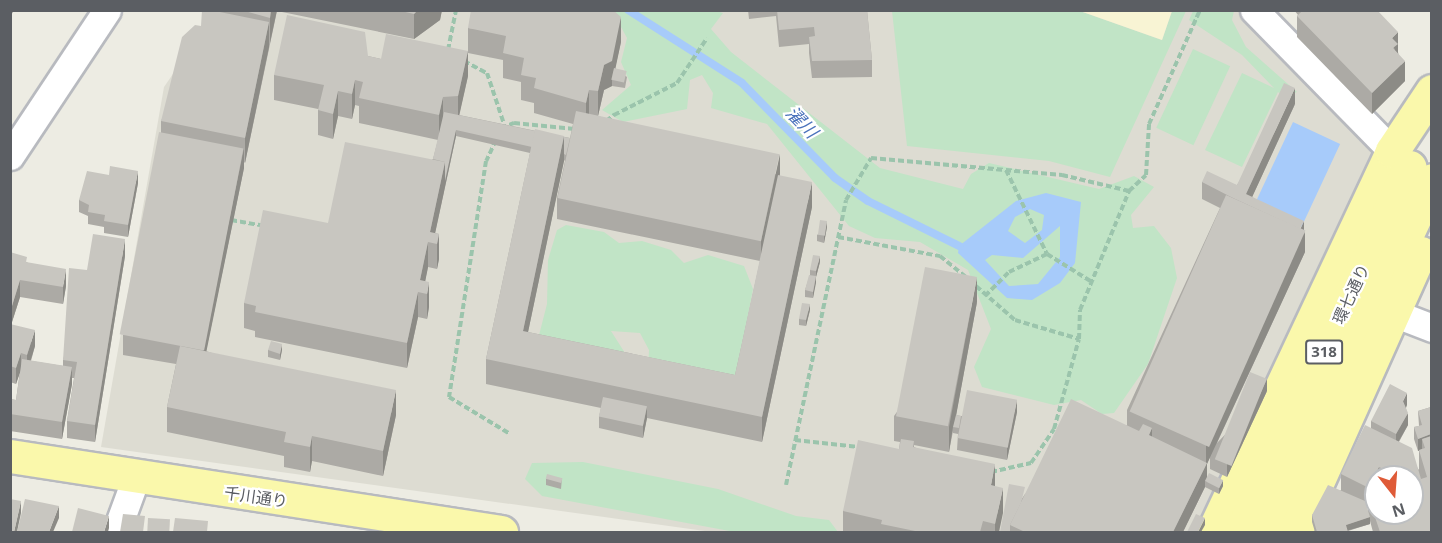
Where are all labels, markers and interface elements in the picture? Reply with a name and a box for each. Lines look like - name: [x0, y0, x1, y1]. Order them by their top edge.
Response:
- water label: 濯川: [782, 102, 822, 142]
- street label: 環七通り: [1329, 261, 1373, 327]
- road number: 318: [1304, 340, 1344, 364]
- north arrow: [1364, 465, 1424, 525]
- street label: 千川通り: [223, 483, 289, 511]
- text: N: [1389, 498, 1408, 523]

